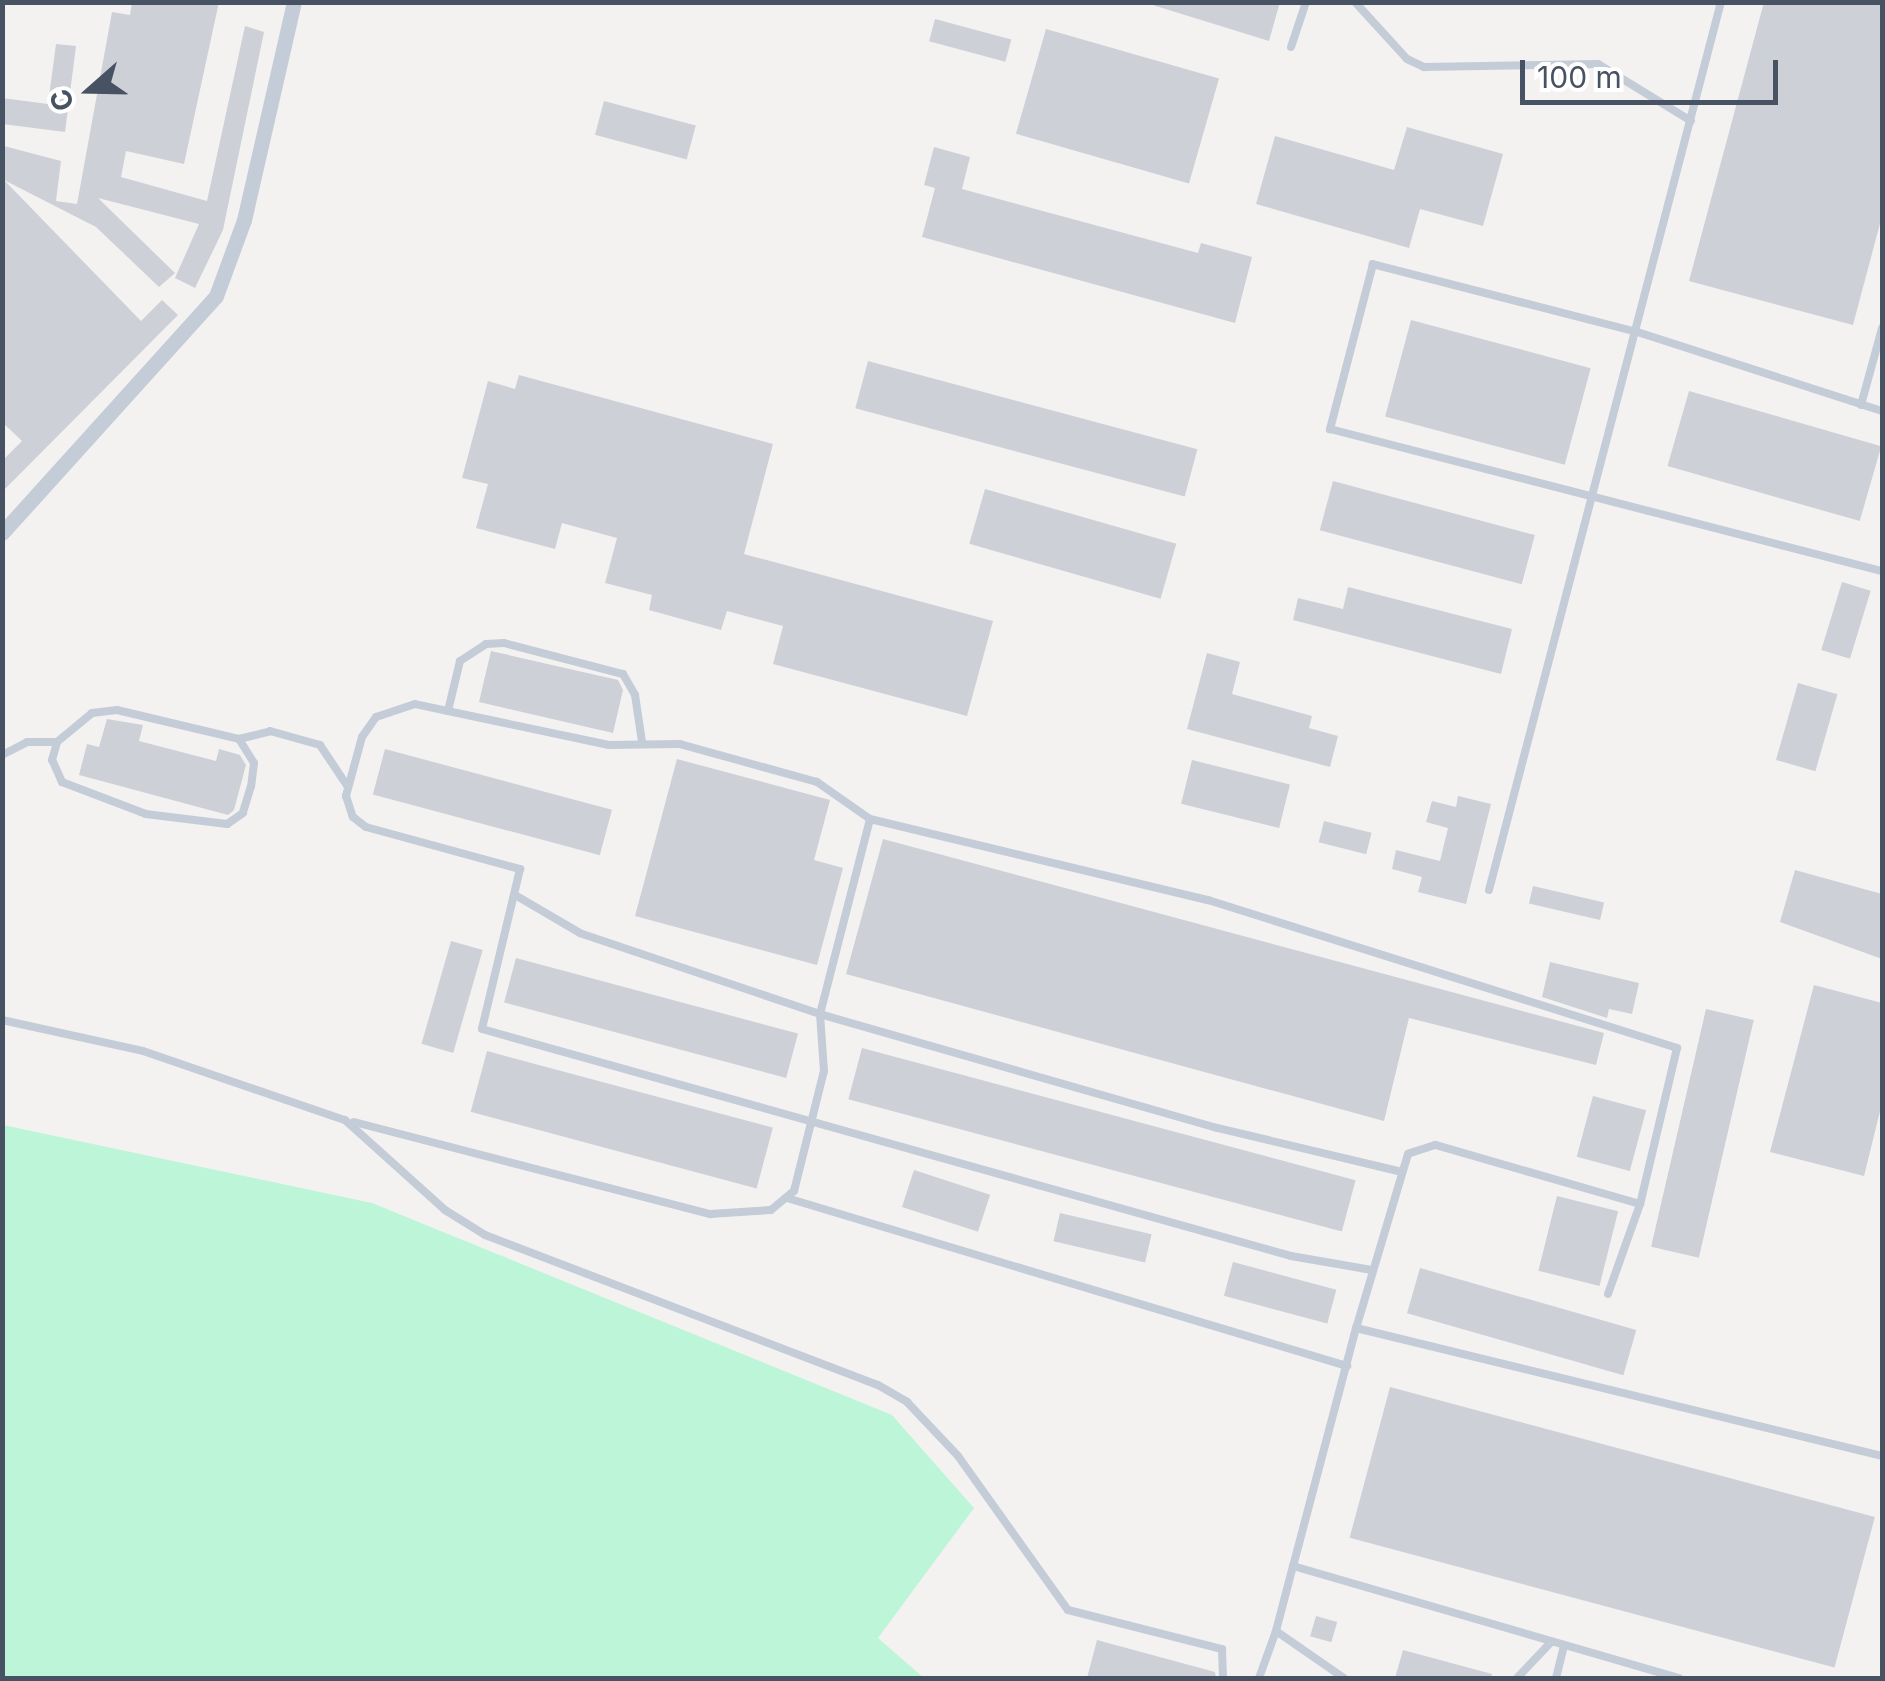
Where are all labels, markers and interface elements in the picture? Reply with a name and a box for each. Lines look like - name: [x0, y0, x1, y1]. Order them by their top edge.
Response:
- north arrow: [40, 40, 140, 140]
- scale bar: [1525, 40, 1782, 102]
- text: 100 m: [1537, 59, 1622, 95]
- text: С: [42, 85, 81, 116]

